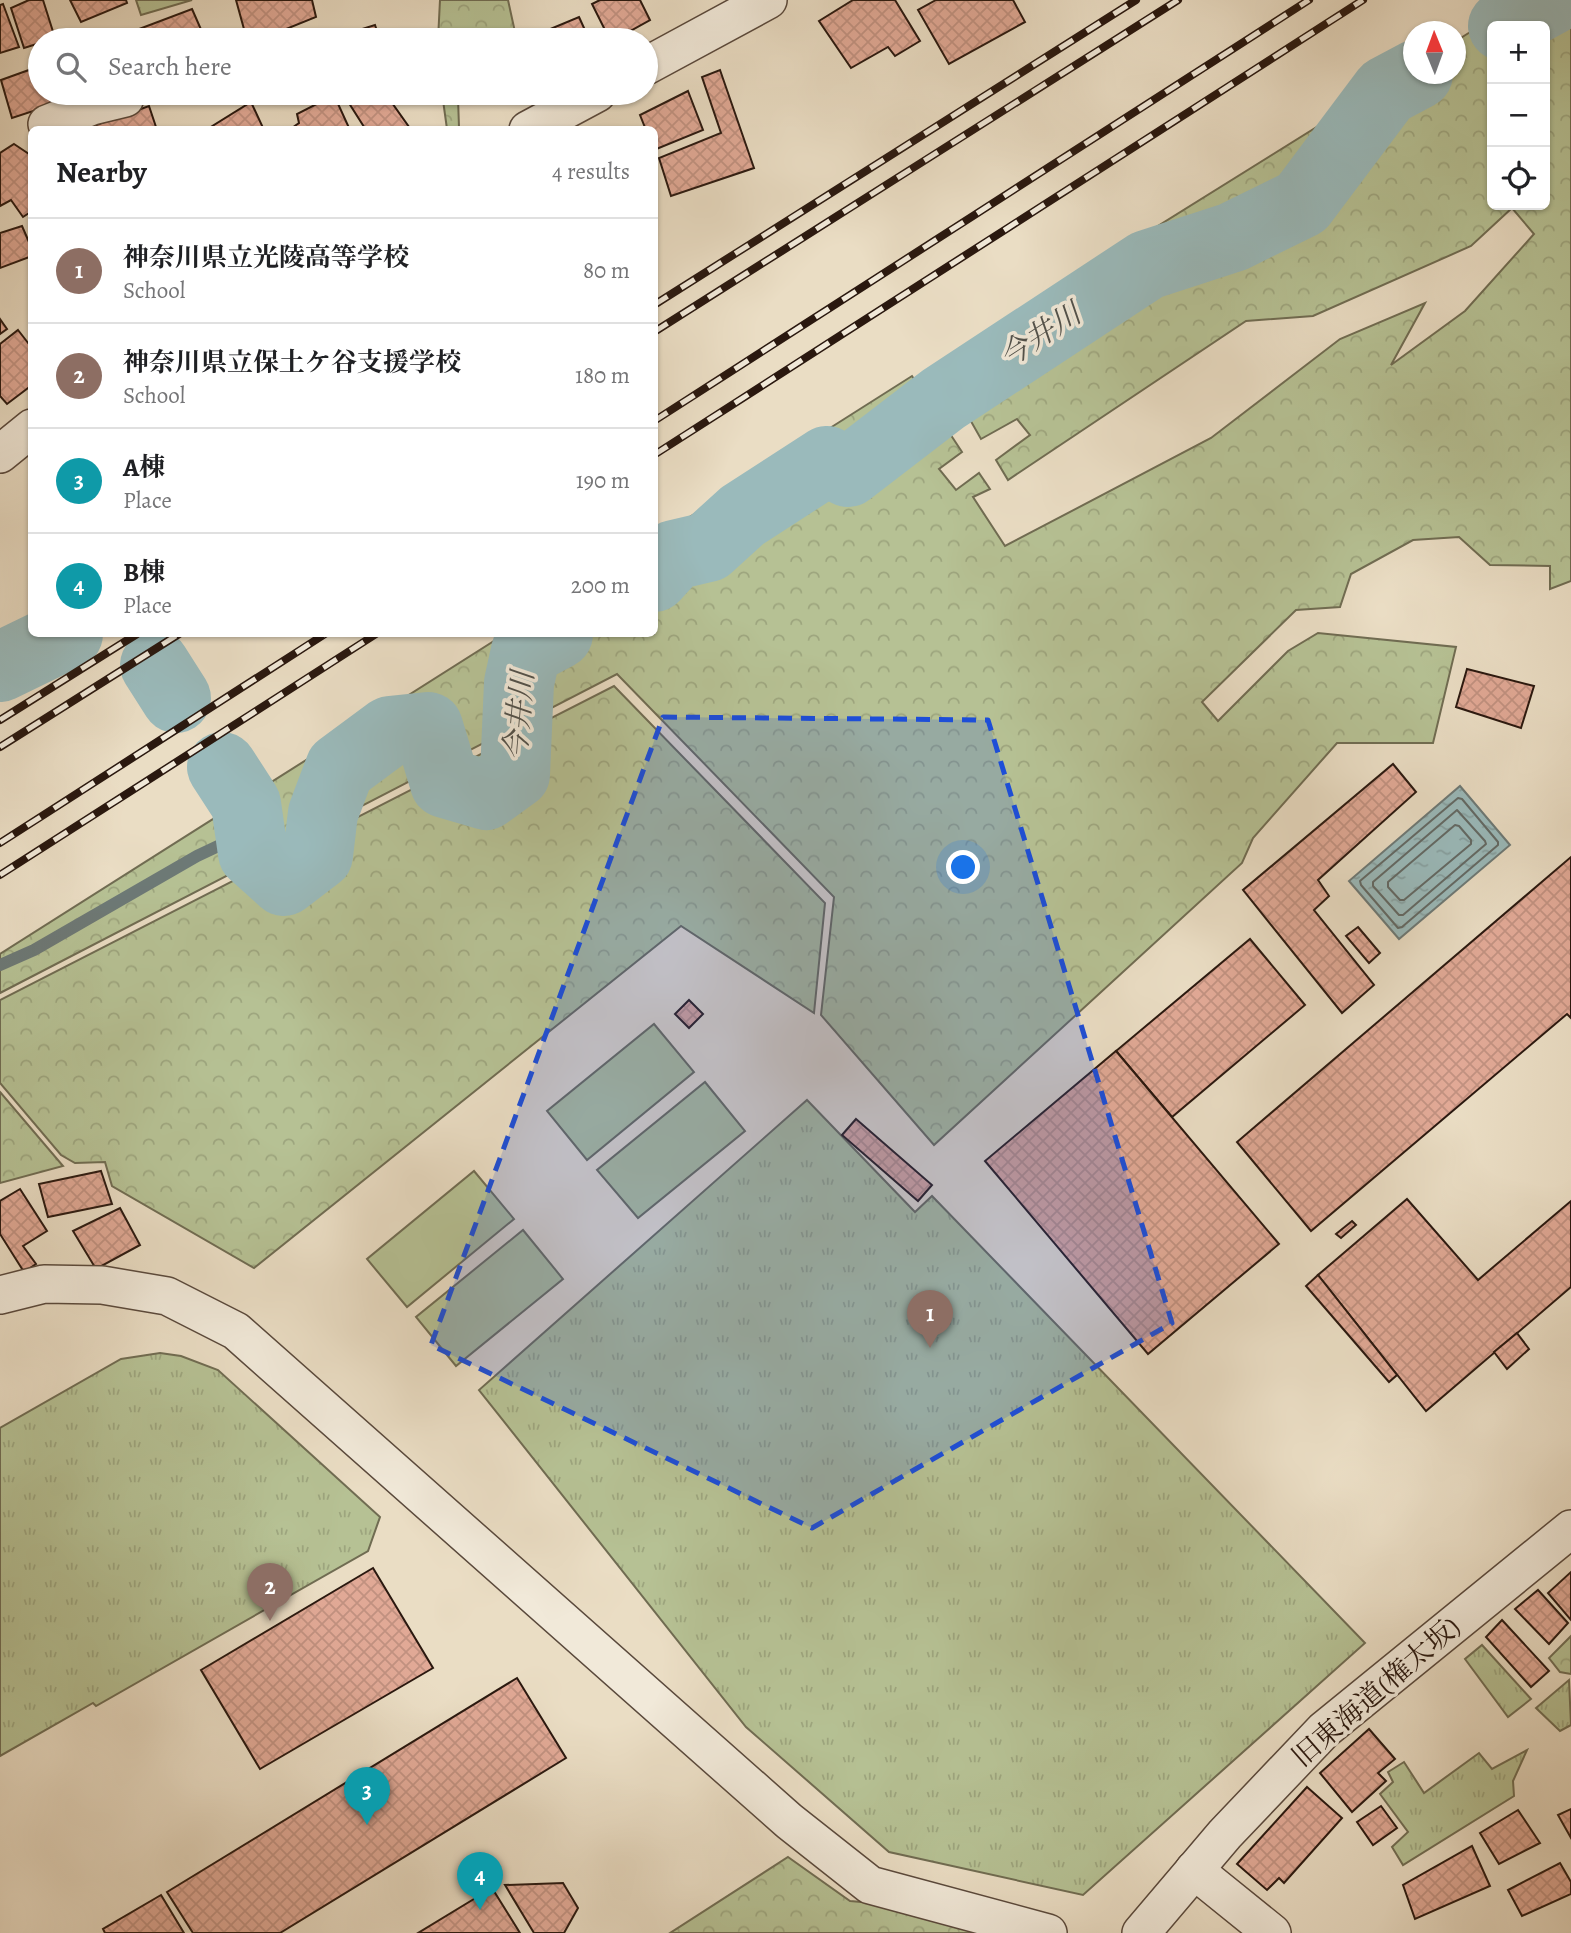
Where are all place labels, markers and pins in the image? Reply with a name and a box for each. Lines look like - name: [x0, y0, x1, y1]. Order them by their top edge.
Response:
- pin: 1: [907, 1290, 953, 1348]
- pin: 2: [247, 1563, 293, 1621]
- pin: 3: [344, 1767, 390, 1825]
- pin: 4: [457, 1852, 503, 1910]

